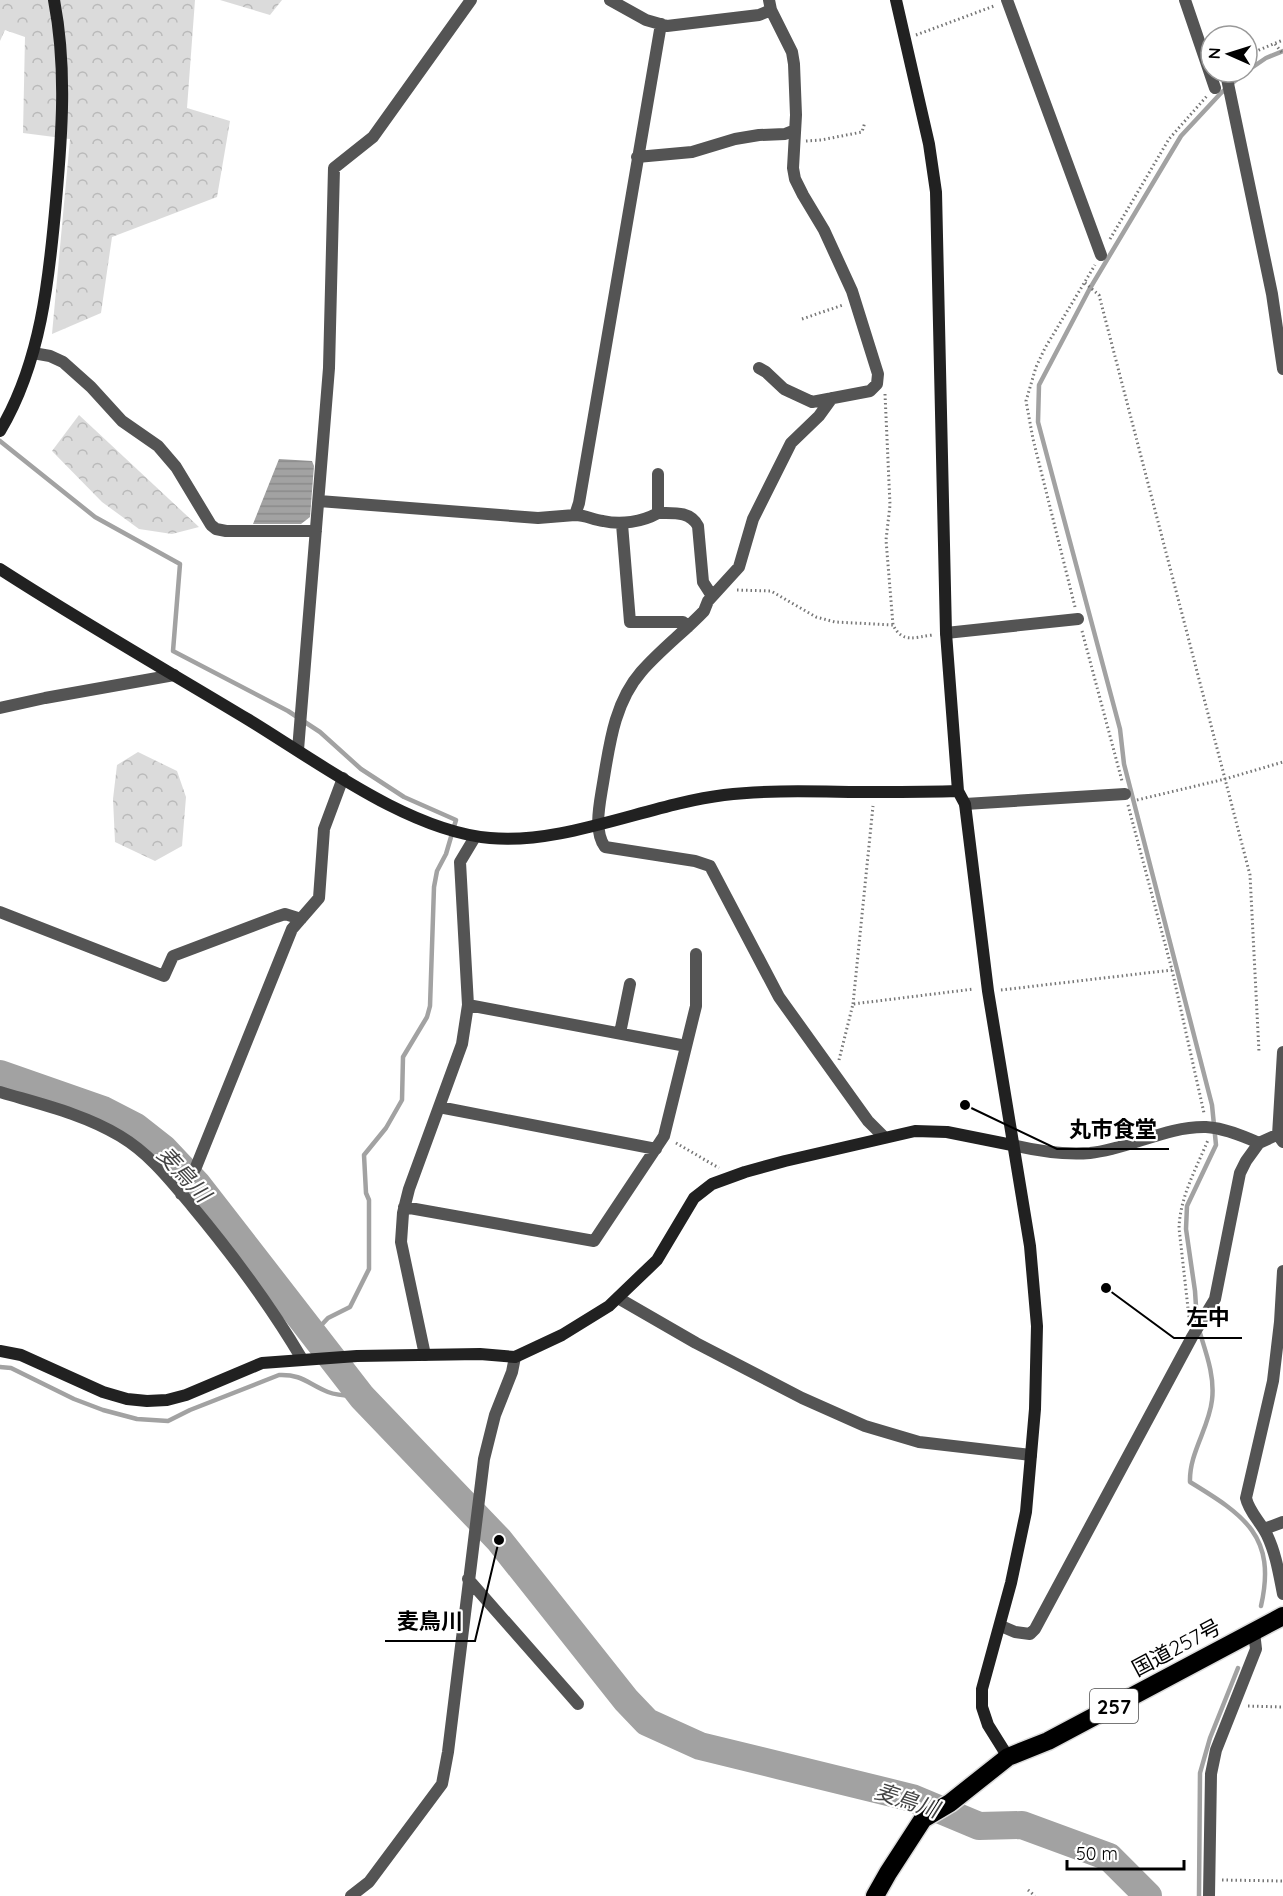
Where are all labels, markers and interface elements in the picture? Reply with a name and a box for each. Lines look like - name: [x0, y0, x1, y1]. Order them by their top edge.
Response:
- north arrow: [1199, 24, 1259, 84]
- text: N: [1204, 47, 1224, 60]
- callout: 丸市食堂: [1057, 1109, 1169, 1149]
- text: 丸市食堂: [1069, 1115, 1157, 1143]
- water label: 麦鳥川: [151, 1140, 218, 1209]
- callout: 左中: [1174, 1298, 1242, 1338]
- text: 左中: [1186, 1303, 1230, 1331]
- callout: 麦鳥川: [385, 1601, 475, 1641]
- text: 麦鳥川: [397, 1607, 463, 1635]
- street label: 国道257号: [1127, 1613, 1225, 1681]
- road number: 257: [1090, 1689, 1138, 1723]
- water label: 麦鳥川: [871, 1776, 945, 1824]
- scale bar: [1067, 1833, 1184, 1871]
- text: 50 m: [1076, 1842, 1118, 1865]

